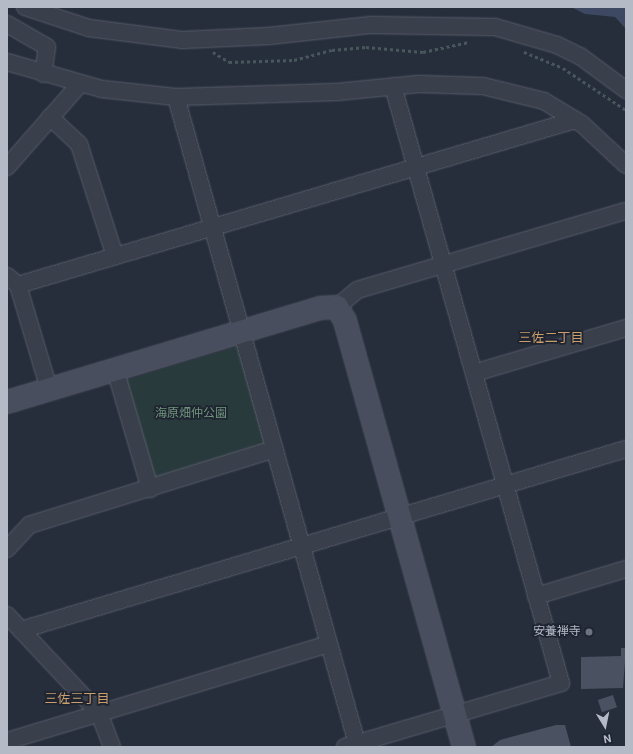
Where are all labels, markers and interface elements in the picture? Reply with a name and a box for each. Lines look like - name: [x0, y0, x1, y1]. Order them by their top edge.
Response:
- district label: 三佐二丁目: [519, 330, 583, 346]
- park label: 海原畑仲公園: [155, 407, 227, 421]
- place label: 安養禅寺: [533, 625, 581, 639]
- marker: 安養禅寺: [584, 627, 594, 637]
- district label: 三佐三丁目: [45, 691, 109, 707]
- north arrow: [585, 706, 625, 746]
- text: N: [602, 731, 612, 745]

